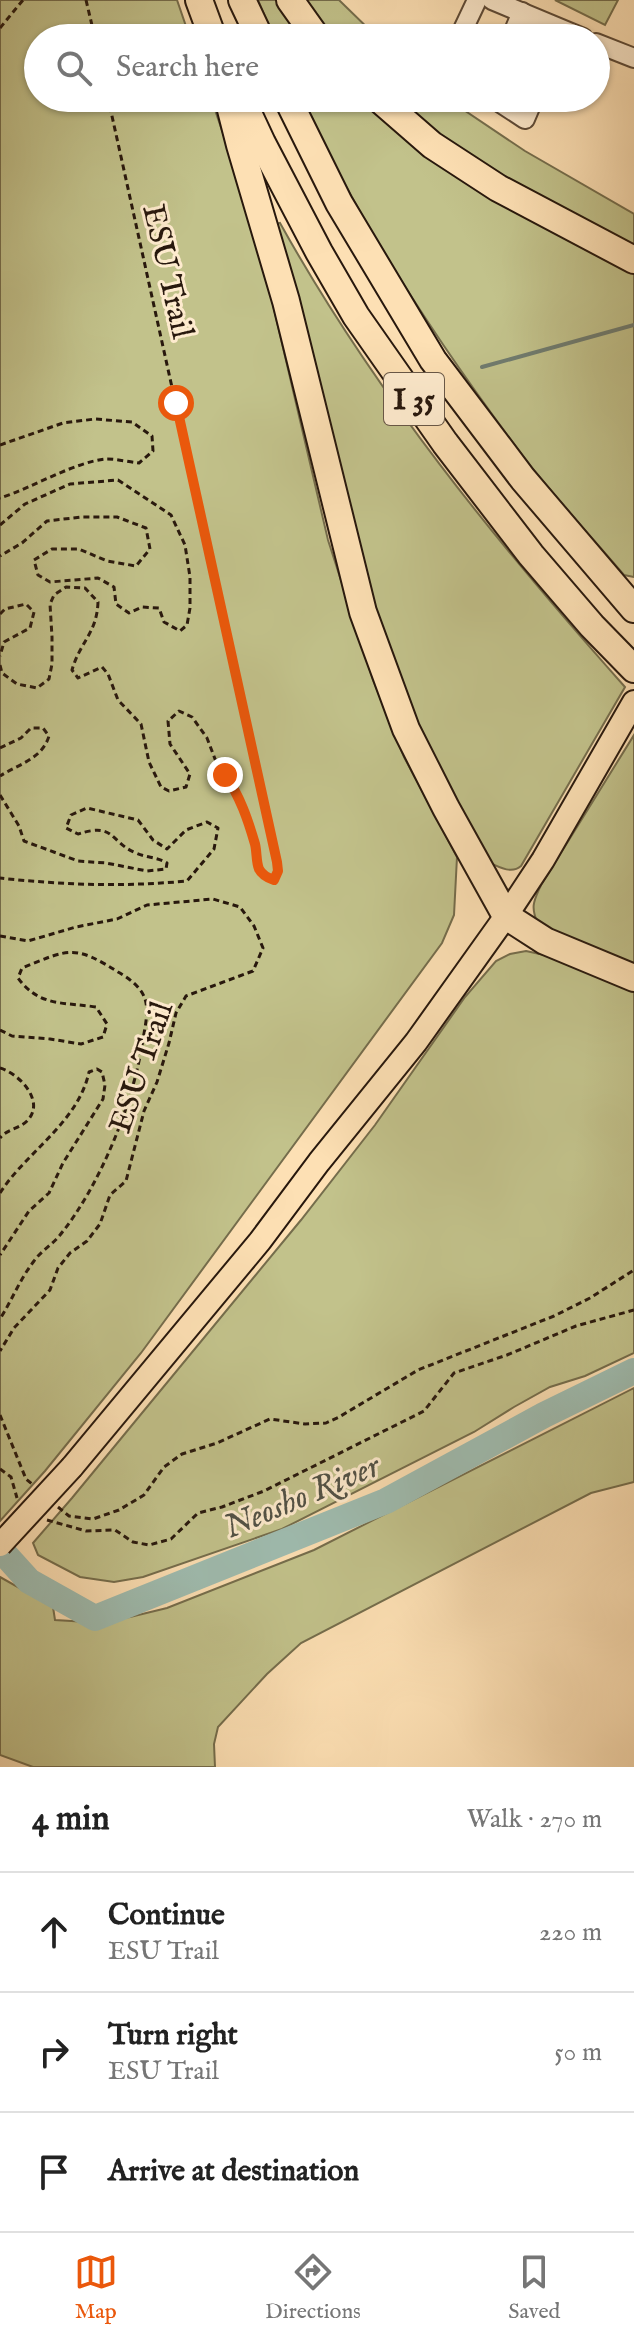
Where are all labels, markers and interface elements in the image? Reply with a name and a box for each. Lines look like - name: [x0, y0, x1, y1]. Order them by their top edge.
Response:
- search box: [24, 24, 610, 112]
- icon: search: [52, 46, 96, 90]
- text: Search here: [116, 49, 259, 87]
- street label: ESU Trail: [131, 200, 202, 343]
- road number: I 35: [384, 373, 444, 425]
- route start: [158, 385, 194, 421]
- route end: [207, 757, 243, 793]
- street label: ESU Trail: [101, 996, 184, 1139]
- water label: Neosho River: [217, 1445, 388, 1549]
- text: 4 min: [32, 1798, 110, 1841]
- text: Walk · 270 m: [467, 1803, 602, 1836]
- text: Continue: [108, 1897, 225, 1935]
- icon: ahead: [32, 1910, 76, 1954]
- text: 220 m: [539, 1916, 602, 1949]
- text: ESU Trail: [108, 1935, 219, 1968]
- text: Turn right: [108, 2017, 238, 2055]
- icon: right: [32, 2030, 76, 2074]
- text: 50 m: [554, 2036, 602, 2069]
- text: ESU Trail: [108, 2055, 219, 2088]
- icon: arrive: [32, 2150, 76, 2194]
- text: Arrive at destination: [108, 2153, 359, 2191]
- tab: Map: [74, 2250, 118, 2326]
- tab: Directions: [265, 2250, 361, 2326]
- tab: Saved: [508, 2250, 560, 2326]

